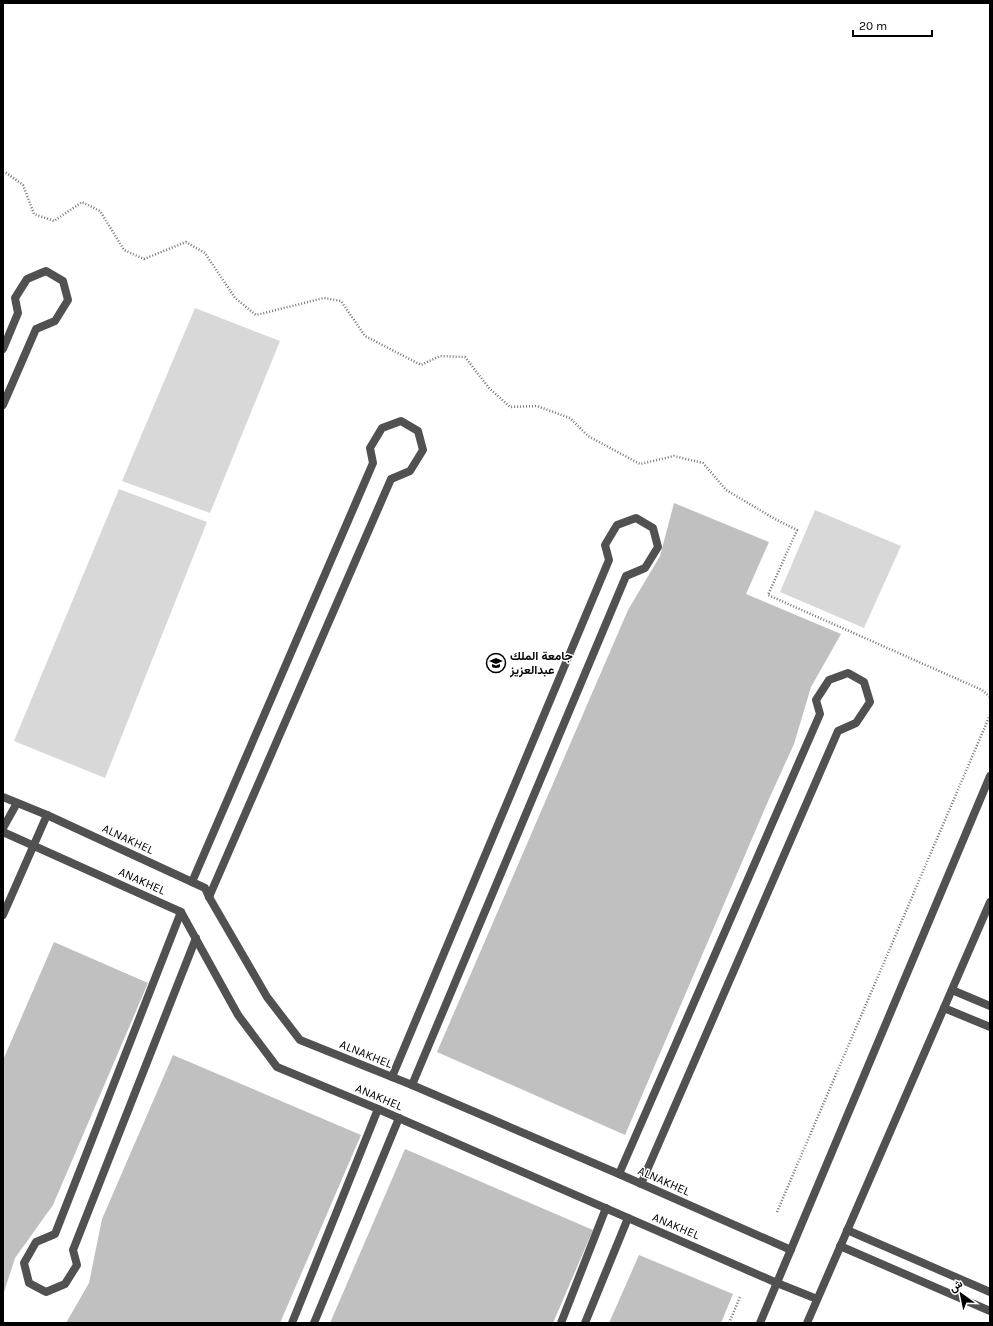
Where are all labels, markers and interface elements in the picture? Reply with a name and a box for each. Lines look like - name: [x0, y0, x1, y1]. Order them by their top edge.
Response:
- scale bar: [853, 12, 932, 38]
- text: 20 m: [859, 19, 887, 33]
- place label: جامعة الملك عبدالعزيز: [509, 649, 573, 678]
- school or university icon: جامعة الملك عبدالعزيز: [485, 652, 507, 674]
- street label: ALNAKHEL: [100, 821, 156, 857]
- street label: ANAKHEL: [116, 865, 168, 898]
- street label: ALNAKHEL: [338, 1037, 395, 1071]
- street label: ANAKHEL: [353, 1081, 405, 1113]
- street label: ALNAKHEL: [636, 1163, 692, 1199]
- street label: ANAKHEL: [650, 1210, 702, 1242]
- north arrow: [941, 1274, 981, 1314]
- text: ش: [947, 1277, 965, 1295]

